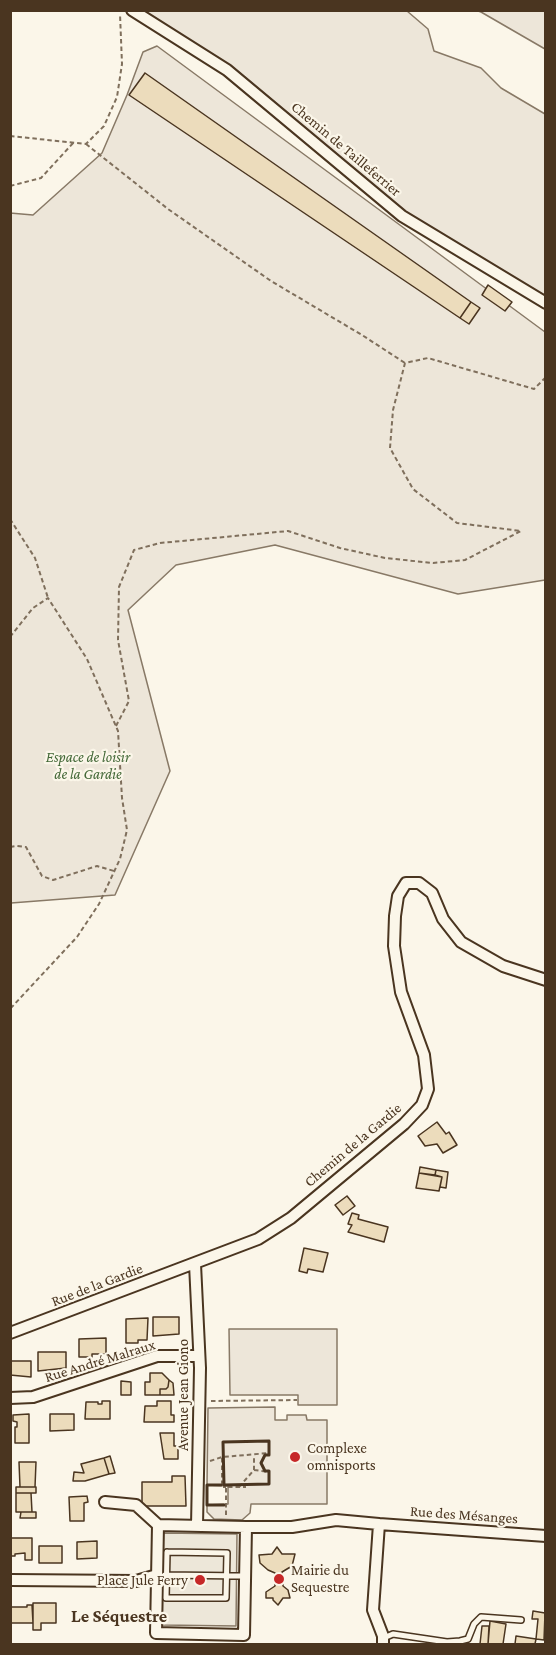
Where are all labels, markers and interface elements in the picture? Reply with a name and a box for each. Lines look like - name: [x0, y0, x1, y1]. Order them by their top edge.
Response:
- street label: Chemin de Tailleferrier: [287, 98, 405, 200]
- park label: Espace de loisir de la Gardie: [46, 748, 130, 783]
- street label: Chemin de la Gardie: [301, 1099, 405, 1191]
- street label: Rue de la Gardie: [49, 1259, 145, 1311]
- street label: Rue André Malraux: [43, 1336, 157, 1386]
- street label: Avenue Jean Giono: [174, 1339, 192, 1451]
- place label: Complexe omnisports: [307, 1439, 376, 1474]
- marker: Complexe omnisports: [288, 1450, 302, 1464]
- street label: Rue des Mésanges: [409, 1502, 519, 1528]
- place label: Mairie du Sequestre: [291, 1561, 349, 1596]
- place label: Place Jule Ferry: [97, 1571, 188, 1589]
- marker: Mairie du Sequestre: [272, 1572, 286, 1586]
- marker: Place Jule Ferry: [193, 1573, 207, 1587]
- district label: Le Séquestre: [71, 1605, 167, 1627]

